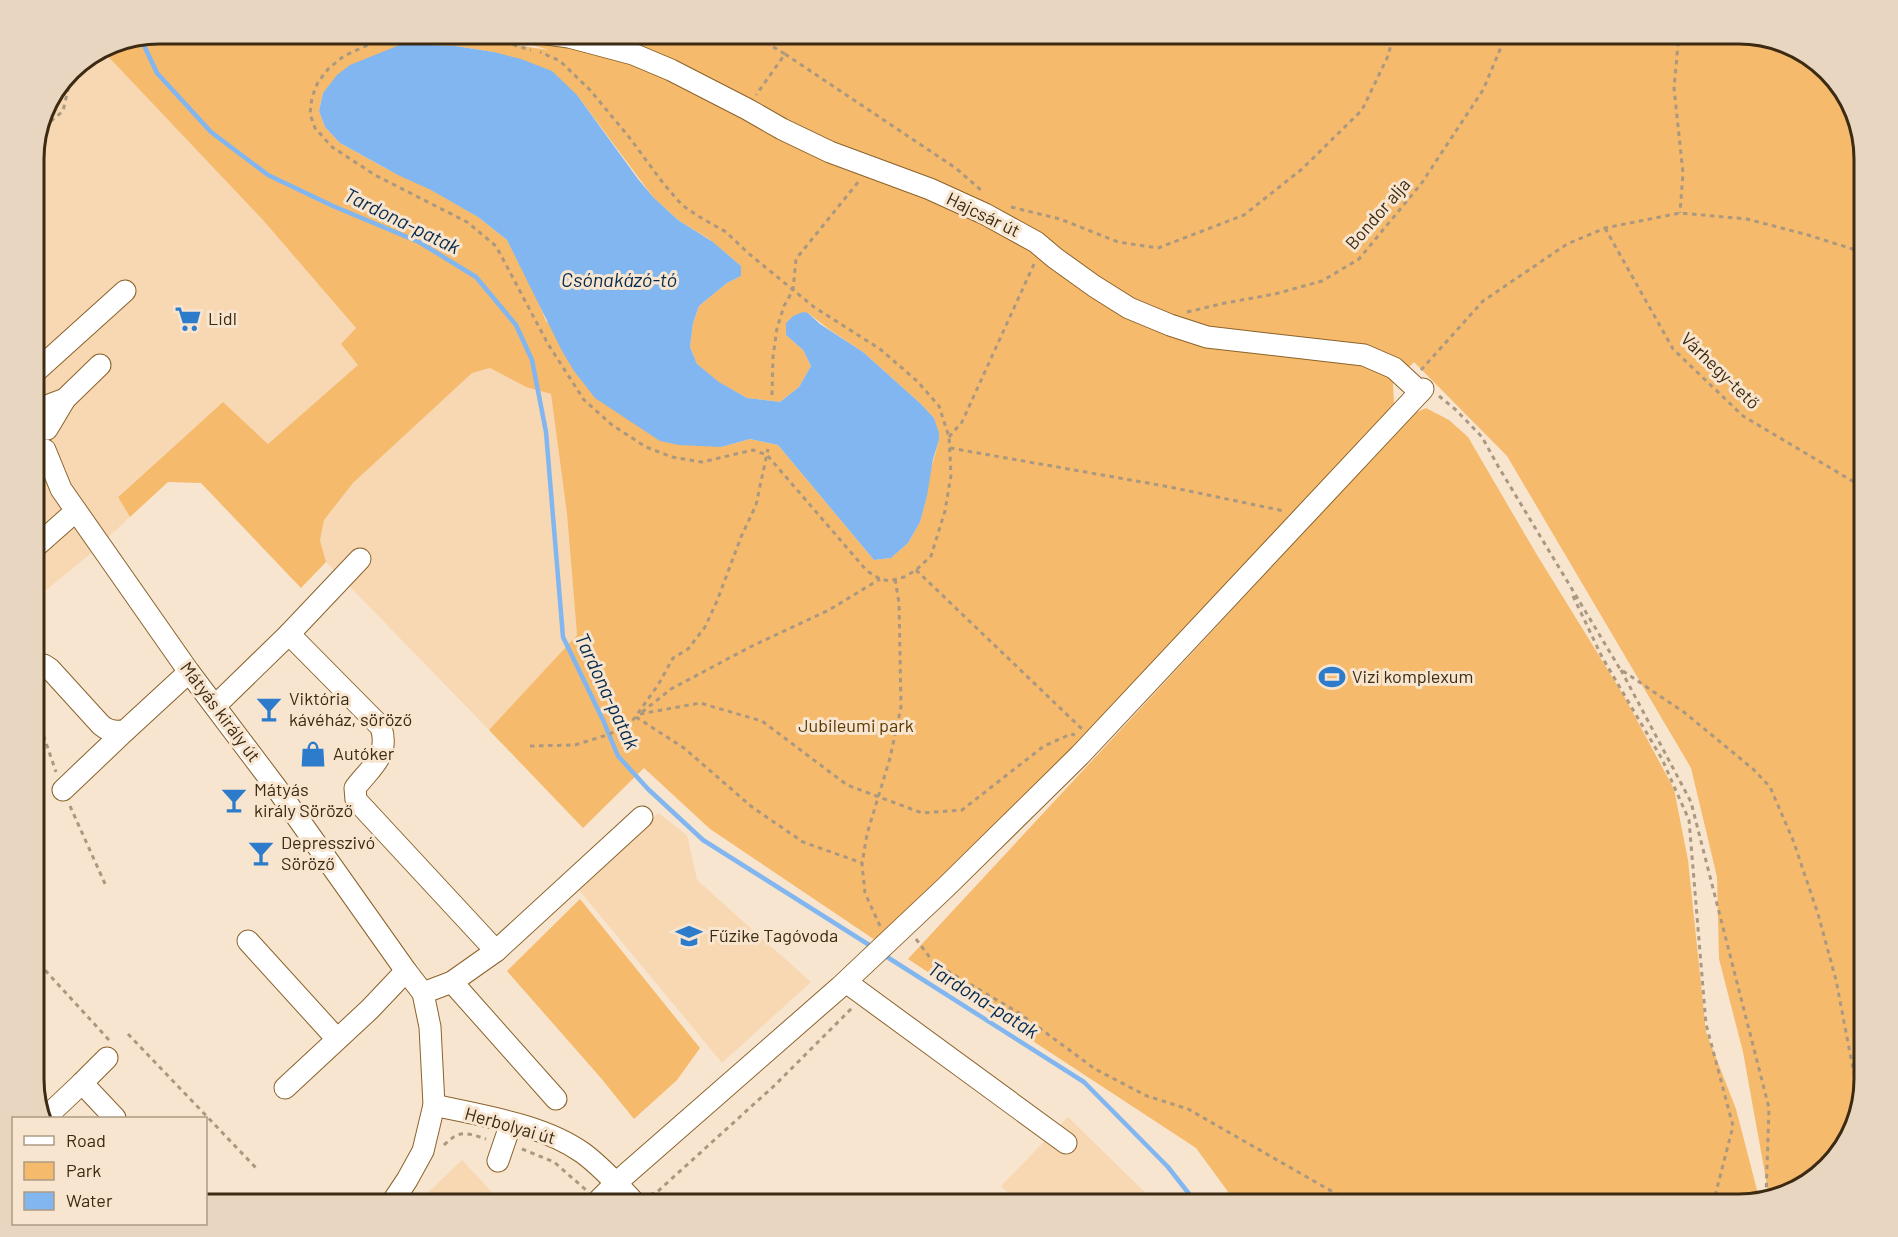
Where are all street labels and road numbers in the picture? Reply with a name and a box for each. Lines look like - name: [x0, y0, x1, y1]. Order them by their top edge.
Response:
- street label: Bondor alja: [1340, 173, 1414, 254]
- street label: Hajcsár út: [943, 187, 1024, 241]
- street label: Várhegy-tető: [1677, 327, 1765, 413]
- street label: Mátyás király út: [176, 657, 266, 766]
- street label: Herbolyai út: [462, 1102, 558, 1148]

